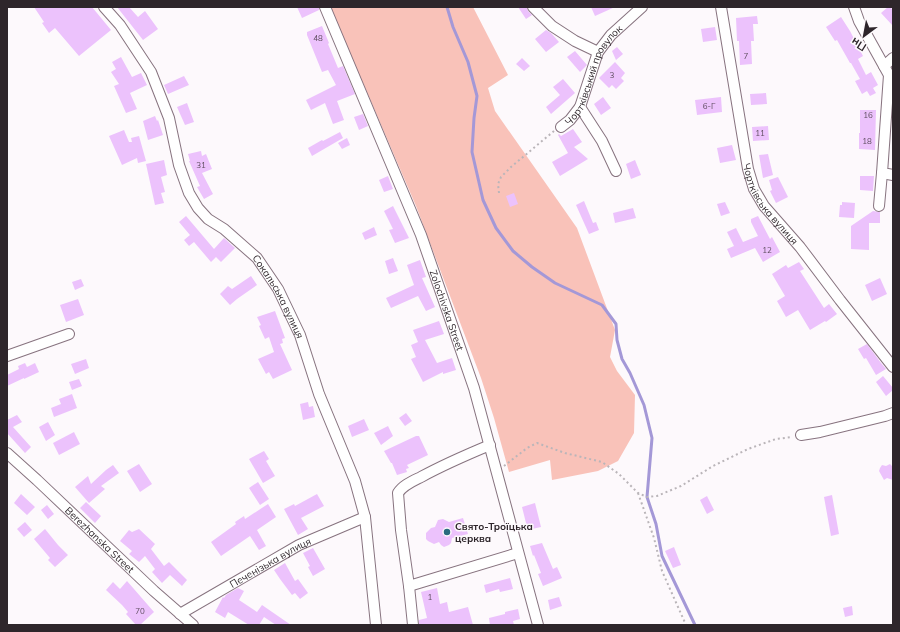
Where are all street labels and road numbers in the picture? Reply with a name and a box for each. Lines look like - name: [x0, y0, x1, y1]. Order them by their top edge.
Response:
- street label: Чортківський провулок: [562, 22, 625, 129]
- street label: Чортківська вулиця: [740, 162, 801, 247]
- street label: Сокальська вулиця: [250, 252, 307, 340]
- street label: Zolochivska Street: [427, 268, 467, 353]
- street label: Berezhanska Street: [62, 504, 137, 576]
- street label: Печенізька вулиця: [227, 535, 313, 591]

